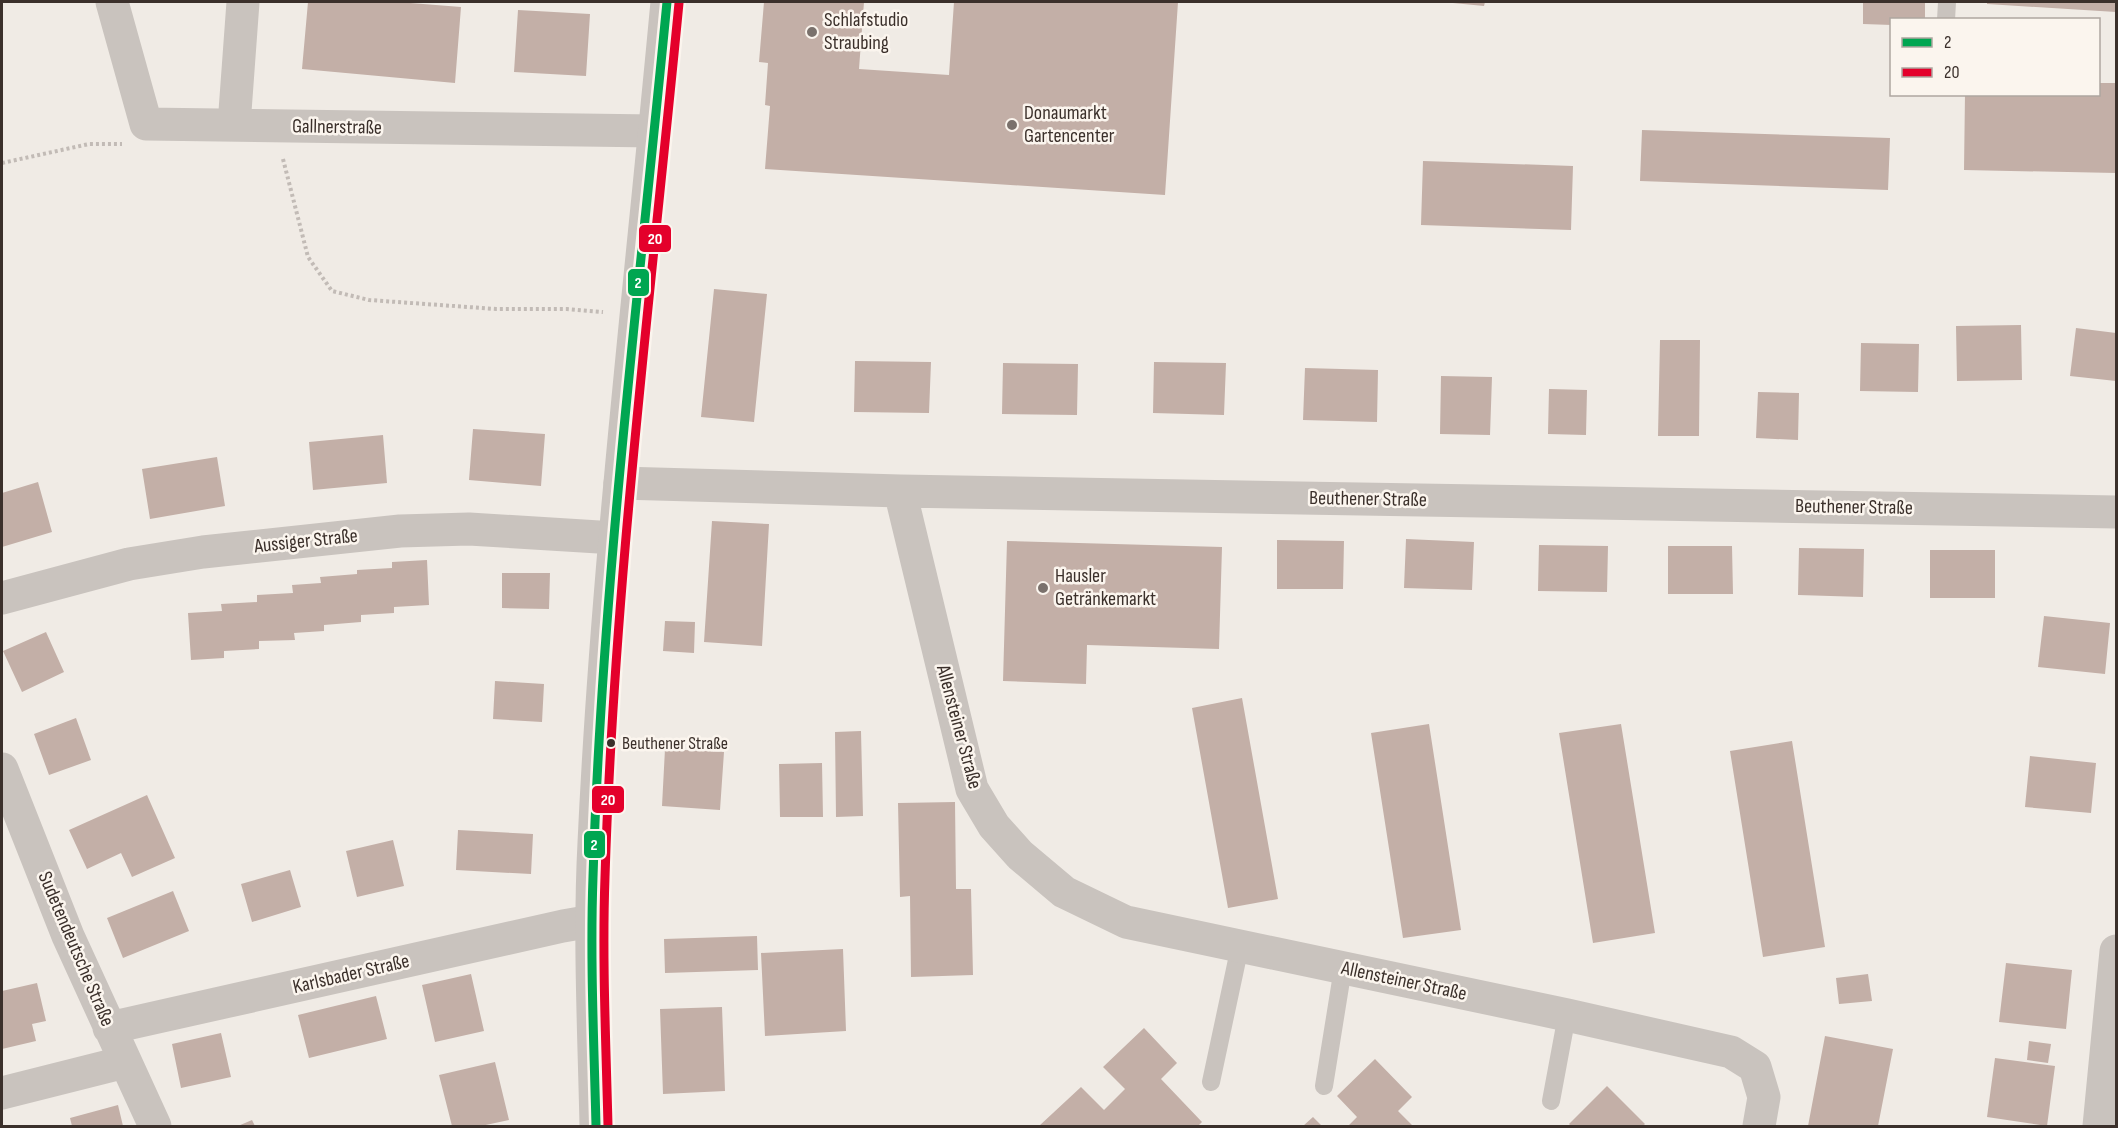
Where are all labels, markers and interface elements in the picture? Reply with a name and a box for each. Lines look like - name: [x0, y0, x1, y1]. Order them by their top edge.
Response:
- place label: Schlafstudio Straubing: [824, 8, 908, 55]
- legend: [1890, 18, 2100, 96]
- marker: Schlafstudio Straubing: [805, 25, 819, 39]
- text: 2: [1944, 32, 1951, 53]
- text: 20: [1944, 62, 1959, 83]
- place label: Donaumarkt Gartencenter: [1024, 101, 1115, 148]
- street label: Gallnerstraße: [292, 114, 382, 140]
- marker: Donaumarkt Gartencenter: [1005, 118, 1019, 132]
- line badge: 20: [638, 224, 672, 253]
- text: 20: [648, 230, 662, 249]
- line badge: 2: [627, 268, 650, 297]
- text: 2: [634, 274, 642, 293]
- street label: Beuthener Straße: [1309, 486, 1427, 512]
- street label: Beuthener Straße: [1795, 494, 1913, 520]
- street label: Aussiger Straße: [252, 524, 359, 558]
- place label: Hausler Getränkemarkt: [1055, 564, 1156, 611]
- marker: Hausler Getränkemarkt: [1036, 581, 1050, 595]
- street label: Allensteiner Straße: [931, 661, 987, 792]
- place label: Beuthener Straße: [622, 733, 728, 754]
- marker: Beuthener Straße: [605, 737, 617, 749]
- line badge: 20: [591, 785, 625, 814]
- text: 20: [601, 791, 615, 810]
- line badge: 2: [583, 830, 606, 859]
- text: 2: [590, 836, 598, 855]
- street label: Sudetendeutsche Straße: [33, 868, 119, 1030]
- street label: Karlsbader Straße: [290, 949, 412, 999]
- street label: Allensteiner Straße: [1338, 956, 1469, 1006]

